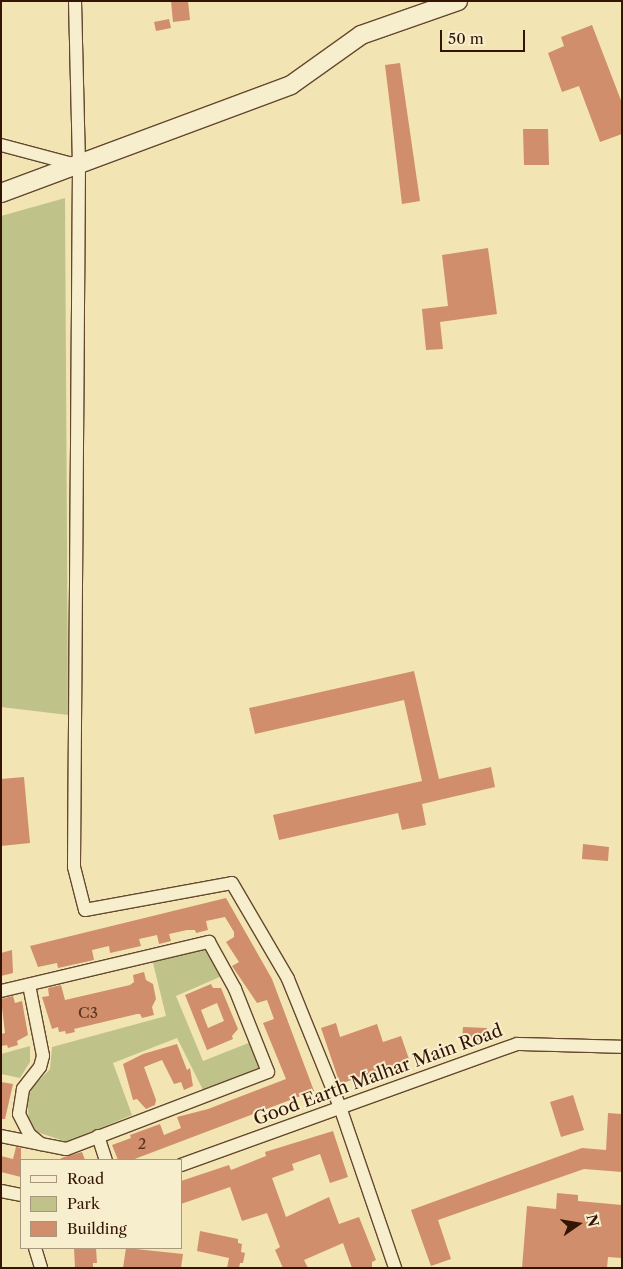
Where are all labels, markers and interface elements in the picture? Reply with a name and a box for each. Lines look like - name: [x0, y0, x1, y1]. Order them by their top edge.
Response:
- scale bar: [443, 20, 528, 52]
- text: 50 m: [448, 29, 484, 48]
- house number: C3: [78, 1004, 98, 1022]
- street label: Good Earth Malhar Main Road: [250, 1020, 506, 1130]
- house number: 2: [138, 1135, 146, 1153]
- legend: [20, 1159, 182, 1249]
- text: Road: [67, 1169, 104, 1188]
- text: Park: [67, 1194, 100, 1213]
- north arrow: [553, 1199, 603, 1249]
- text: N: [582, 1213, 603, 1229]
- text: Building: [67, 1219, 127, 1238]

